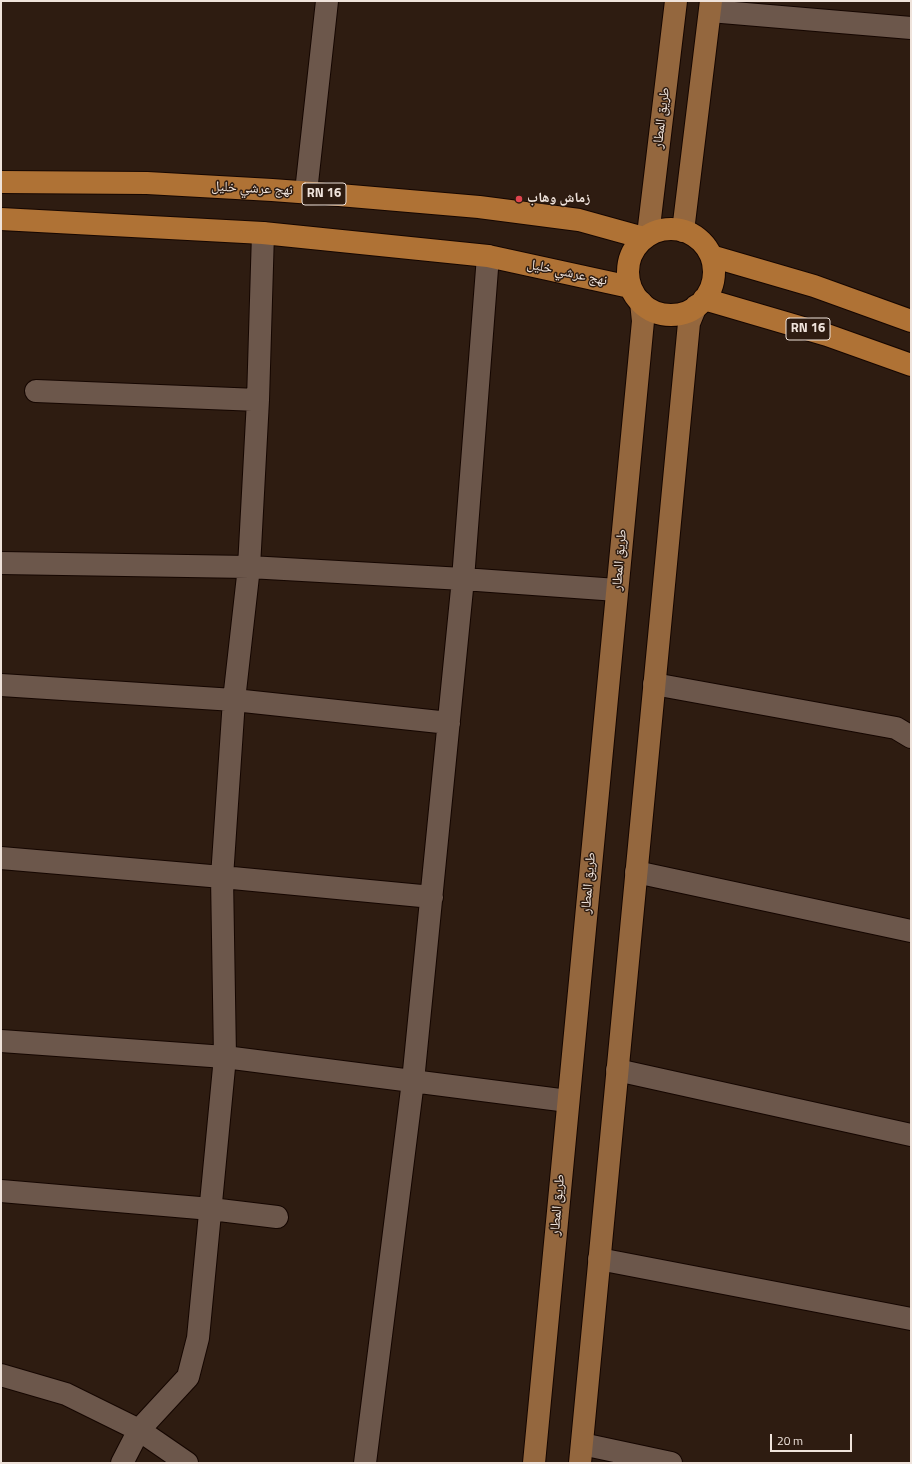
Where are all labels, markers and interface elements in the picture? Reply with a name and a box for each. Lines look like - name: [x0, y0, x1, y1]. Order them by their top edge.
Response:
- street label: طريق المطار: [650, 86, 674, 150]
- street label: نهج عرشي خليل: [211, 178, 293, 200]
- road number: RN 16: [302, 183, 346, 205]
- place label: زماش وهاب: [527, 191, 590, 207]
- marker: زماش وهاب: [514, 194, 524, 204]
- street label: نهج عرشي خليل: [525, 256, 609, 290]
- road number: RN 16: [786, 318, 830, 340]
- street label: طريق المطار: [609, 529, 631, 591]
- street label: طريق المطار: [578, 852, 600, 914]
- street label: طريق المطار: [547, 1174, 569, 1236]
- scale bar: [772, 1426, 854, 1452]
- text: 20 m: [777, 1431, 803, 1450]

